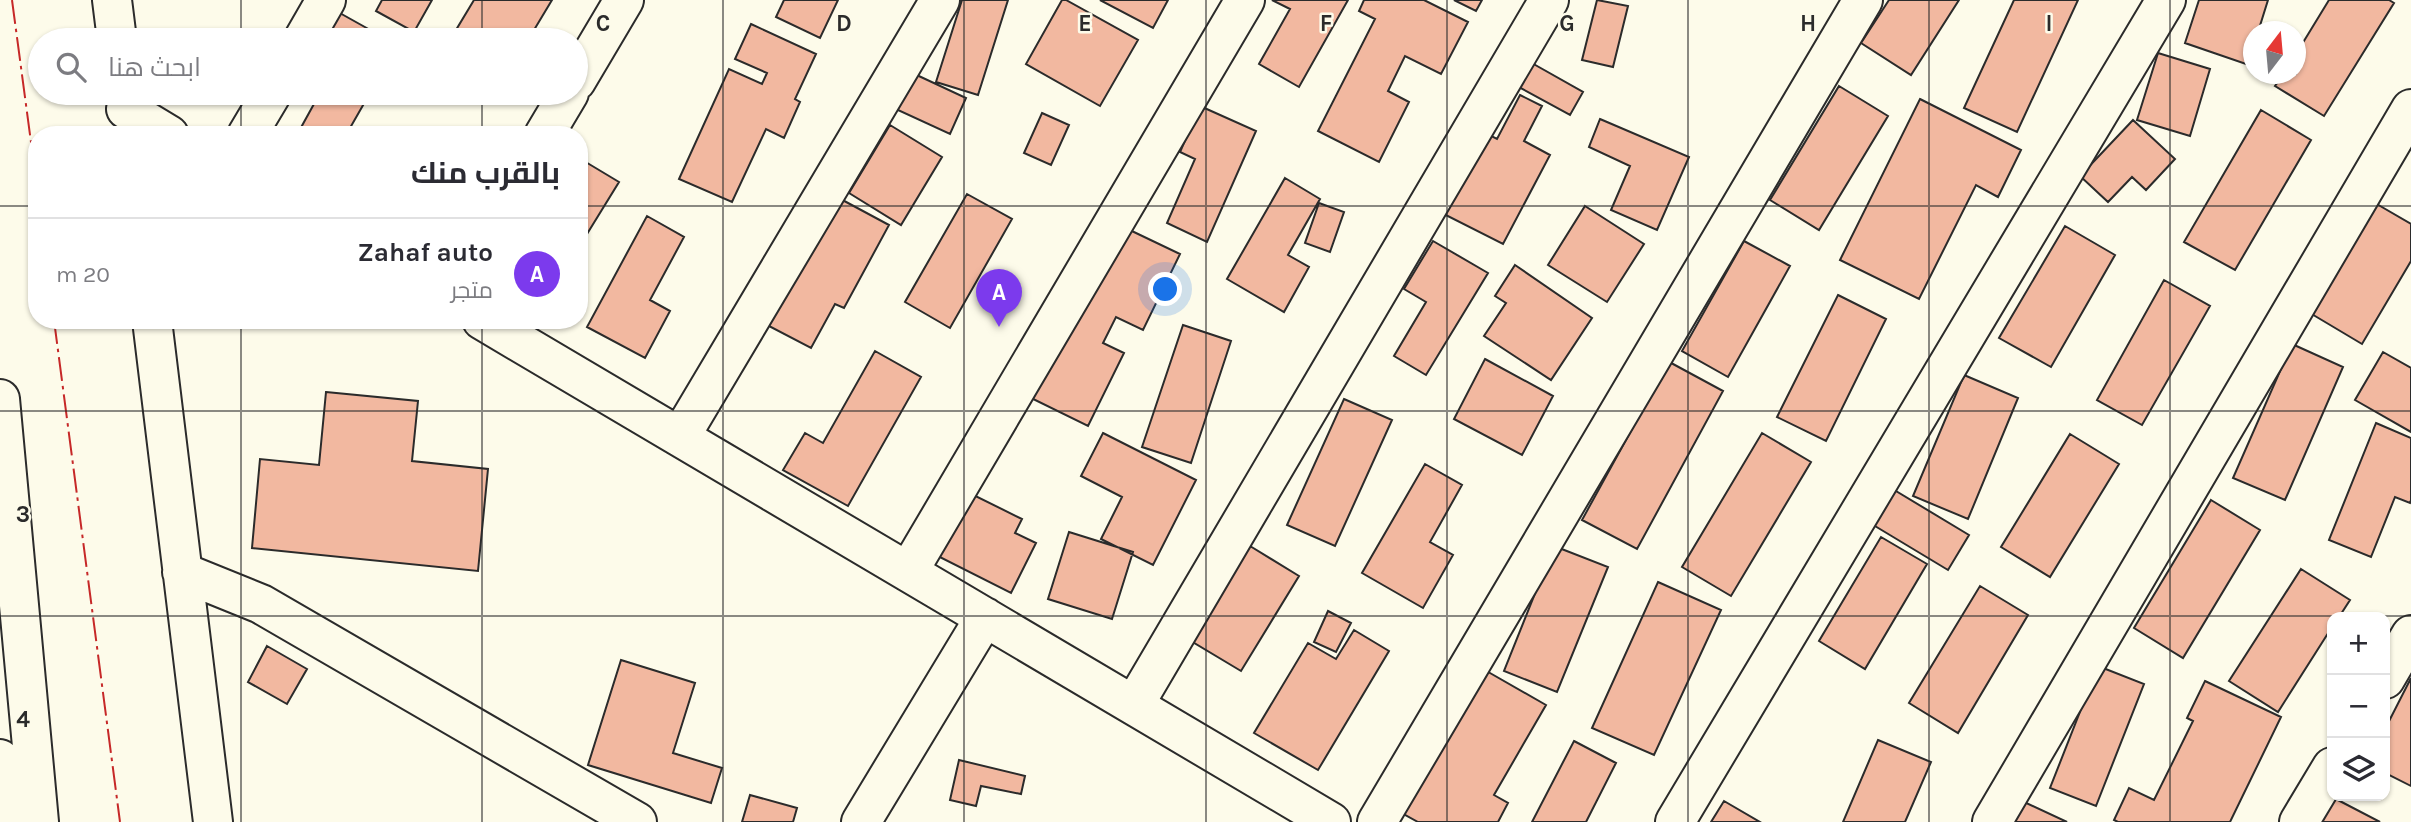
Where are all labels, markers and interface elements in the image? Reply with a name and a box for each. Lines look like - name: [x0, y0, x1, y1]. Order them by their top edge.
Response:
- text: C: [596, 10, 610, 37]
- text: D: [836, 10, 852, 37]
- text: E: [1078, 10, 1092, 37]
- text: F: [1320, 10, 1332, 37]
- text: G: [1559, 10, 1575, 37]
- text: H: [1800, 10, 1816, 37]
- text: I: [2045, 10, 2053, 37]
- north arrow: [2243, 21, 2306, 84]
- search box: [28, 28, 588, 105]
- icon: search: [52, 48, 90, 86]
- text: ابحث هنا: [108, 52, 201, 83]
- text: بالقرب منك: [411, 155, 560, 191]
- text: Zahaf auto: [357, 237, 493, 268]
- text: 20 m: [56, 261, 110, 288]
- text: A: [530, 261, 544, 288]
- pin: A: [976, 269, 1022, 327]
- your location: [1148, 272, 1182, 306]
- text: متجر: [451, 277, 493, 304]
- text: 3: [16, 501, 30, 528]
- map controls: [2327, 612, 2390, 801]
- button: +: [2327, 612, 2390, 675]
- button: −: [2327, 675, 2390, 738]
- text: 4: [16, 706, 30, 733]
- button: layers: [2327, 738, 2390, 801]

